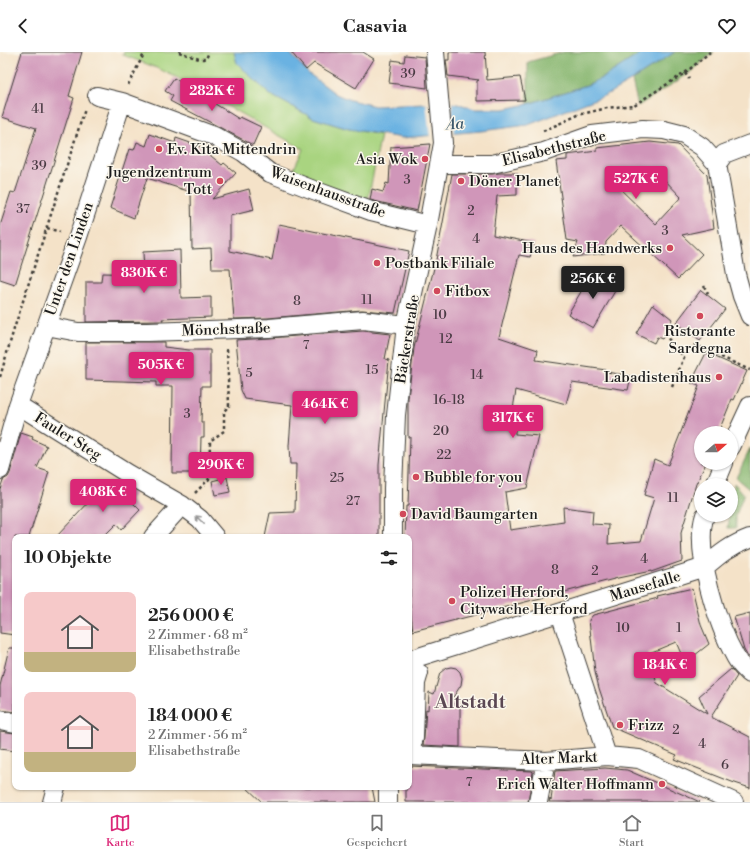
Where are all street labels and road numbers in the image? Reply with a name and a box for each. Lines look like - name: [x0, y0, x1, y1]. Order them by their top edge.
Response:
- street label: Elisabethstraße: [500, 126, 608, 171]
- street label: Waisenhausstraße: [266, 162, 388, 222]
- street label: Unter den Linden: [41, 200, 98, 318]
- street label: Bäckerstraße: [391, 293, 424, 386]
- street label: Mönchstraße: [181, 318, 271, 341]
- street label: Fauler Steg: [31, 408, 105, 465]
- street label: Mausefalle: [607, 567, 683, 606]
- street label: Alter Markt: [519, 748, 599, 769]

